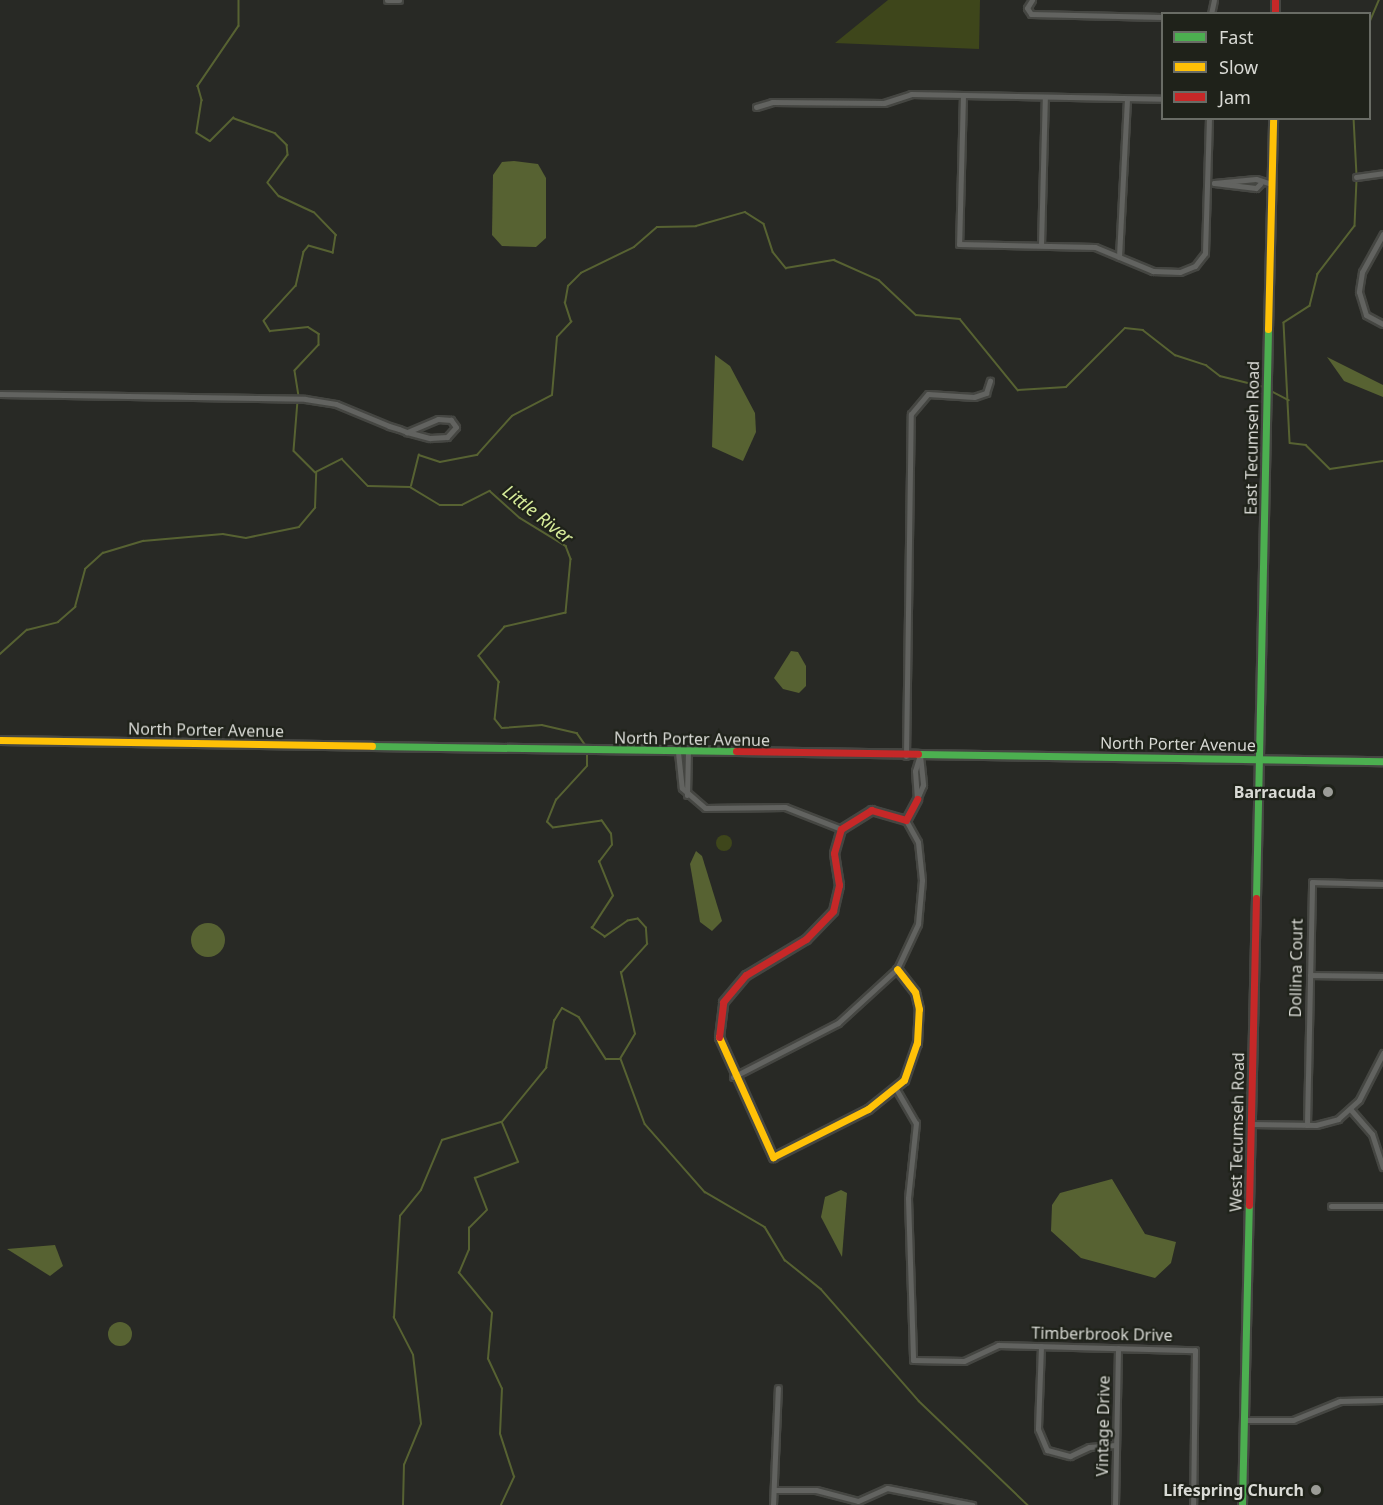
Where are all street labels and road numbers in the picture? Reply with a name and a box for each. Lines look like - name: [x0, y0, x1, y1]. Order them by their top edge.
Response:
- street label: East Tecumseh Road: [1241, 361, 1263, 515]
- street label: North Porter Avenue: [128, 719, 284, 741]
- street label: North Porter Avenue: [614, 728, 770, 750]
- street label: North Porter Avenue: [1100, 733, 1256, 755]
- street label: Dollina Court: [1286, 918, 1306, 1018]
- street label: West Tecumseh Road: [1226, 1052, 1248, 1212]
- street label: Timberbrook Drive: [1031, 1323, 1173, 1345]
- street label: Vintage Drive: [1093, 1375, 1113, 1477]

